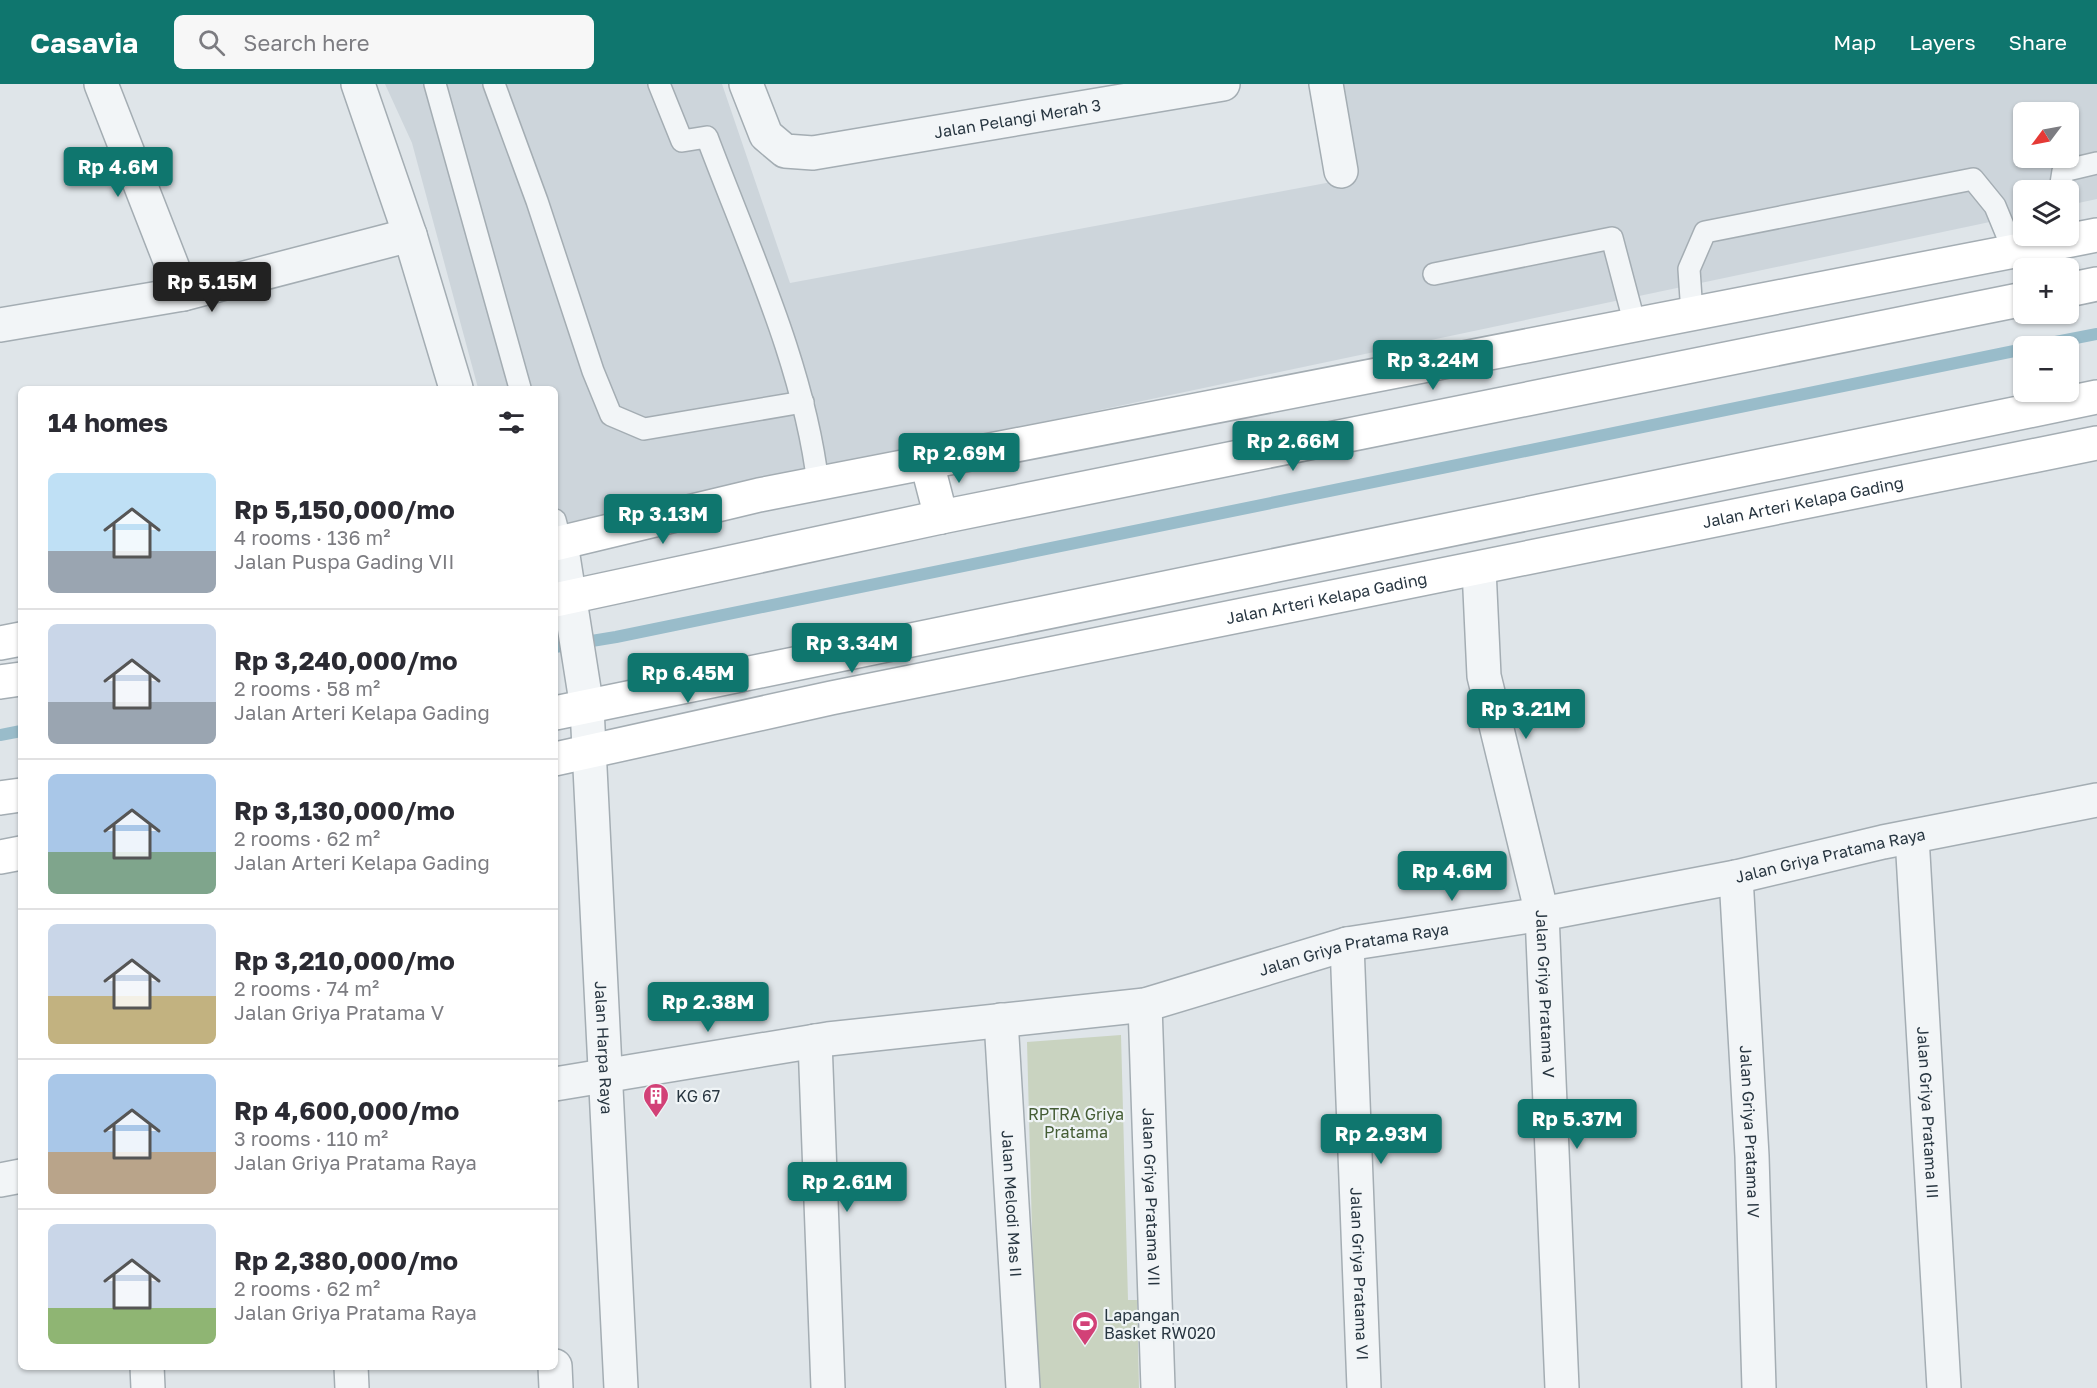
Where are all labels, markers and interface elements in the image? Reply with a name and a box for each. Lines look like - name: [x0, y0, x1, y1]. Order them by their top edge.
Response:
- search box: [174, 15, 594, 69]
- text: Casavia: [30, 26, 138, 59]
- icon: search: [195, 26, 228, 59]
- text: Search here: [243, 29, 369, 56]
- text: Map: [1833, 29, 1876, 55]
- text: Layers: [1909, 29, 1976, 55]
- text: Share: [2009, 29, 2067, 55]
- street label: Jalan Pelangi Merah 3: [932, 95, 1103, 142]
- north arrow: [2013, 102, 2079, 168]
- map controls: [2013, 102, 2079, 402]
- pin: Rp 4.6M: [63, 147, 173, 198]
- text: Rp 4.6M: [78, 154, 158, 178]
- button: layers: [2013, 180, 2079, 246]
- button: +: [2013, 258, 2079, 324]
- pin: Rp 5.15M: [150, 262, 274, 313]
- text: Rp 5.15M: [167, 269, 257, 293]
- button: −: [2013, 336, 2079, 402]
- pin: Rp 3.24M: [1371, 340, 1495, 391]
- text: Rp 3.24M: [1387, 347, 1479, 371]
- icon: filters: [495, 406, 528, 439]
- text: 14 homes: [48, 407, 168, 438]
- pin: Rp 2.66M: [1231, 421, 1355, 472]
- text: Rp 2.66M: [1247, 428, 1340, 452]
- pin: Rp 2.69M: [897, 433, 1021, 484]
- text: Rp 2.69M: [913, 440, 1006, 464]
- street label: Jalan Arteri Kelapa Gading: [1700, 472, 1905, 532]
- text: Rp 5,150,000/mo: [234, 494, 455, 525]
- pin: Rp 3.13M: [601, 494, 725, 545]
- icon: home: [96, 497, 168, 569]
- text: Rp 3.13M: [618, 501, 708, 525]
- text: 4 rooms · 136 m²: [234, 525, 391, 549]
- text: Jalan Puspa Gading VII: [234, 549, 454, 573]
- street label: Jalan Arteri Kelapa Gading: [1224, 568, 1429, 628]
- pin: Rp 3.34M: [790, 623, 914, 674]
- text: Rp 3.34M: [806, 630, 898, 654]
- text: Rp 3,240,000/mo: [234, 645, 458, 676]
- icon: home: [96, 648, 168, 720]
- pin: Rp 6.45M: [626, 653, 750, 704]
- text: Rp 6.45M: [642, 660, 734, 684]
- text: 2 rooms · 58 m²: [234, 676, 380, 700]
- pin: Rp 3.21M: [1464, 689, 1588, 740]
- text: Rp 3.21M: [1481, 696, 1571, 720]
- text: Jalan Arteri Kelapa Gading: [234, 700, 490, 724]
- text: Rp 3,130,000/mo: [234, 795, 455, 826]
- icon: home: [96, 798, 168, 870]
- street label: Jalan Griya Pratama Raya: [1733, 824, 1927, 887]
- text: 2 rooms · 62 m²: [234, 826, 380, 850]
- text: Jalan Arteri Kelapa Gading: [234, 850, 490, 874]
- pin: Rp 4.6M: [1397, 851, 1507, 902]
- text: Rp 4.6M: [1412, 858, 1492, 882]
- street label: Jalan Griya Pratama V: [1532, 909, 1559, 1079]
- street label: Jalan Griya Pratama Raya: [1256, 918, 1450, 980]
- text: Rp 3,210,000/mo: [234, 945, 455, 976]
- icon: home: [96, 948, 168, 1020]
- text: 2 rooms · 74 m²: [234, 976, 379, 1000]
- street label: Jalan Harpa Raya: [591, 980, 617, 1115]
- pin: Rp 2.38M: [646, 982, 770, 1033]
- text: Rp 2.38M: [662, 989, 754, 1013]
- text: Jalan Griya Pratama V: [234, 1000, 444, 1024]
- street label: Jalan Griya Pratama III: [1913, 1026, 1943, 1199]
- street label: Jalan Griya Pratama IV: [1736, 1045, 1764, 1219]
- building icon: KG 67: [641, 1081, 671, 1119]
- place label: KG 67: [676, 1086, 720, 1106]
- text: Rp 4,600,000/mo: [234, 1095, 459, 1126]
- icon: home: [96, 1098, 168, 1170]
- pin: Rp 5.37M: [1515, 1099, 1639, 1150]
- park label: RPTRA Griya Pratama: [1028, 1104, 1124, 1142]
- text: Rp 5.37M: [1532, 1106, 1622, 1130]
- street label: Jalan Griya Pratama VII: [1138, 1107, 1165, 1286]
- pin: Rp 2.93M: [1319, 1114, 1443, 1165]
- text: Rp 2.93M: [1335, 1121, 1427, 1145]
- text: 3 rooms · 110 m²: [234, 1126, 388, 1150]
- street label: Jalan Melodi Mas II: [998, 1130, 1026, 1278]
- text: Jalan Griya Pratama Raya: [234, 1150, 477, 1174]
- pin: Rp 2.61M: [785, 1162, 909, 1213]
- text: Rp 2.61M: [802, 1169, 892, 1193]
- street label: Jalan Griya Pratama VI: [1346, 1187, 1373, 1361]
- text: Rp 2,380,000/mo: [234, 1245, 458, 1276]
- icon: home: [96, 1248, 168, 1320]
- text: 2 rooms · 62 m²: [234, 1276, 380, 1300]
- text: Jalan Griya Pratama Raya: [234, 1300, 477, 1324]
- place label: Lapangan Basket RW020: [1104, 1305, 1216, 1343]
- sports icon: Lapangan Basket RW020: [1070, 1309, 1100, 1347]

